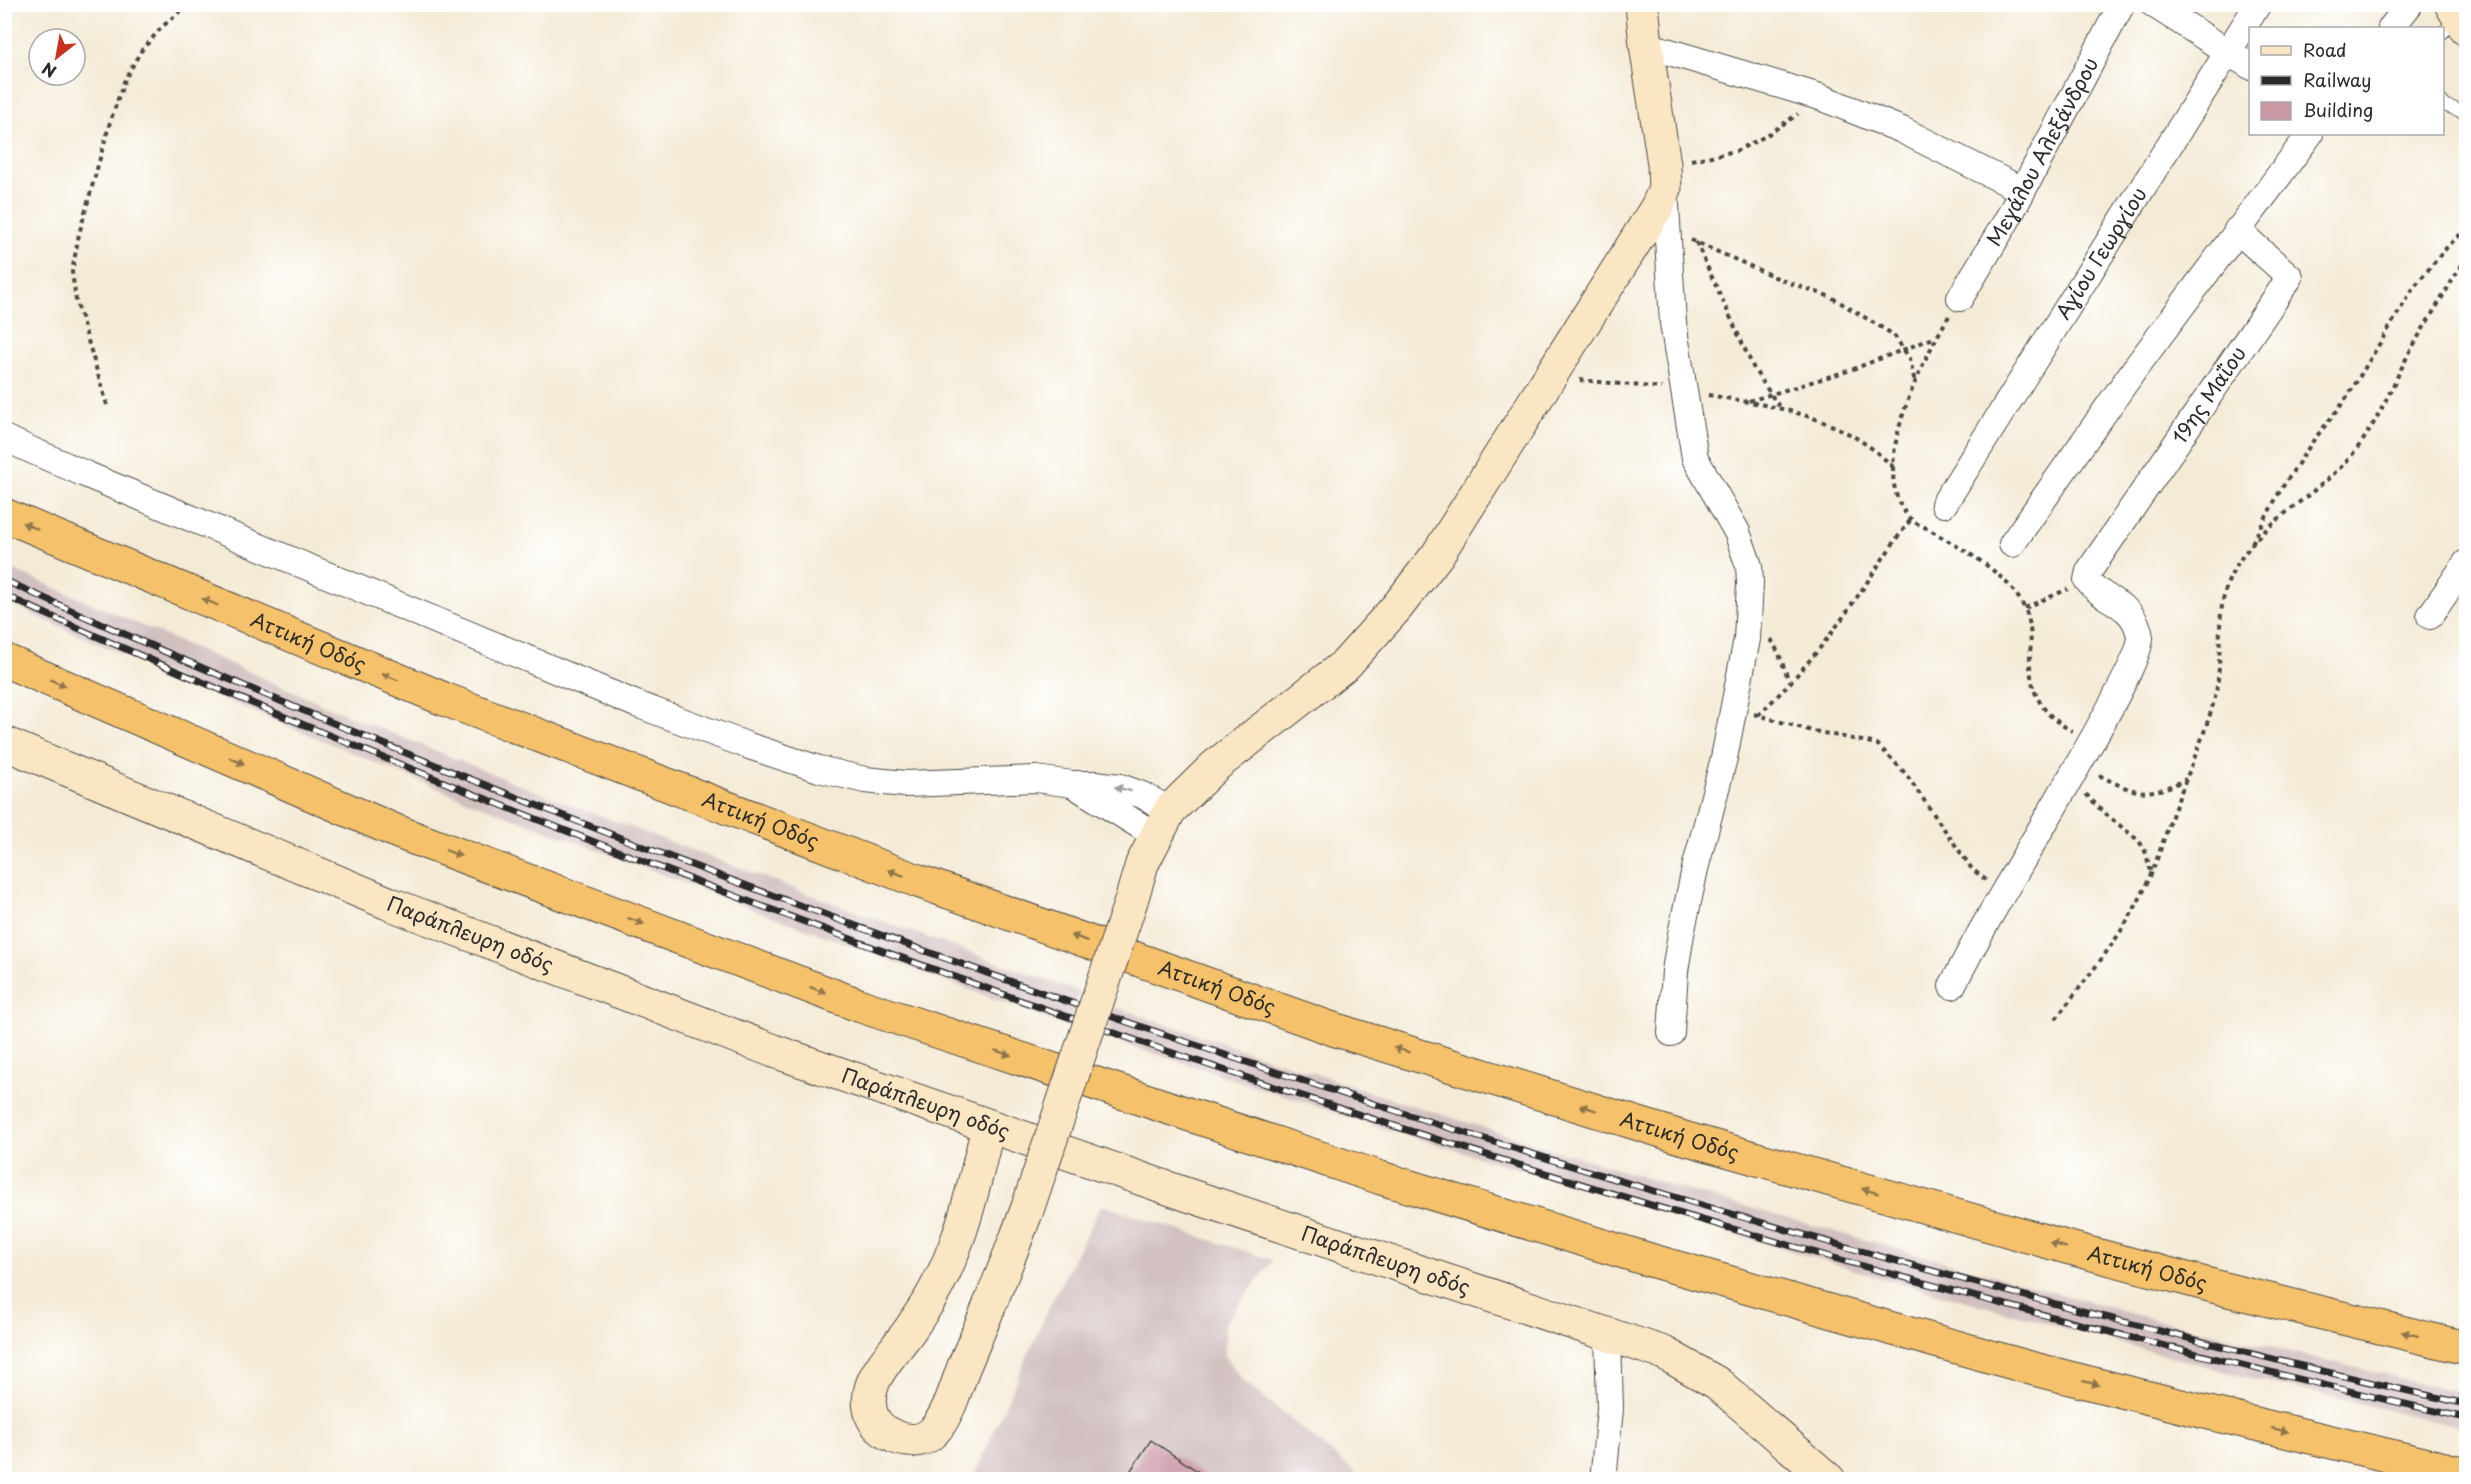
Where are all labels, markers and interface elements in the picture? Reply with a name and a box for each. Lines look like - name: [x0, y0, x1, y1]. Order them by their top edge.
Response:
- north arrow: [27, 27, 87, 87]
- legend: [2249, 27, 2444, 135]
- text: Road: [2303, 36, 2347, 63]
- street label: Μεγάλου Αλεξάνδρου: [1979, 52, 2105, 252]
- text: N: [37, 57, 60, 84]
- text: Railway: [2303, 66, 2371, 93]
- text: Building: [2303, 96, 2373, 123]
- street label: Αγίου Γεωργίου: [2048, 181, 2153, 325]
- street label: 19ης Μαΐου: [2164, 340, 2253, 450]
- one-way arrow: [21, 521, 39, 531]
- one-way arrow: [201, 596, 219, 606]
- street label: Αττική Οδός: [247, 604, 371, 679]
- one-way arrow: [381, 672, 399, 681]
- one-way arrow: [49, 679, 67, 688]
- one-way arrow: [228, 757, 245, 766]
- street label: Αττική Οδός: [698, 784, 823, 856]
- one-way arrow: [1114, 784, 1132, 793]
- one-way arrow: [444, 849, 462, 858]
- one-way arrow: [886, 867, 904, 877]
- street label: Παράπλευρη οδός: [383, 888, 558, 979]
- one-way arrow: [627, 917, 645, 927]
- one-way arrow: [1070, 933, 1088, 943]
- street label: Αττική Οδός: [1154, 952, 1280, 1021]
- one-way arrow: [810, 985, 828, 995]
- one-way arrow: [1393, 1045, 1411, 1054]
- one-way arrow: [994, 1048, 1012, 1058]
- street label: Παράπλευρη οδός: [838, 1060, 1014, 1146]
- one-way arrow: [1579, 1103, 1597, 1112]
- street label: Αττική Οδός: [1617, 1103, 1743, 1167]
- one-way arrow: [1861, 1186, 1879, 1195]
- street label: Παράπλευρη οδός: [1298, 1218, 1474, 1302]
- street label: Αττική Οδός: [2084, 1237, 2210, 1298]
- one-way arrow: [2049, 1240, 2067, 1249]
- one-way arrow: [2400, 1329, 2419, 1339]
- one-way arrow: [2082, 1378, 2100, 1388]
- one-way arrow: [2271, 1425, 2289, 1435]

